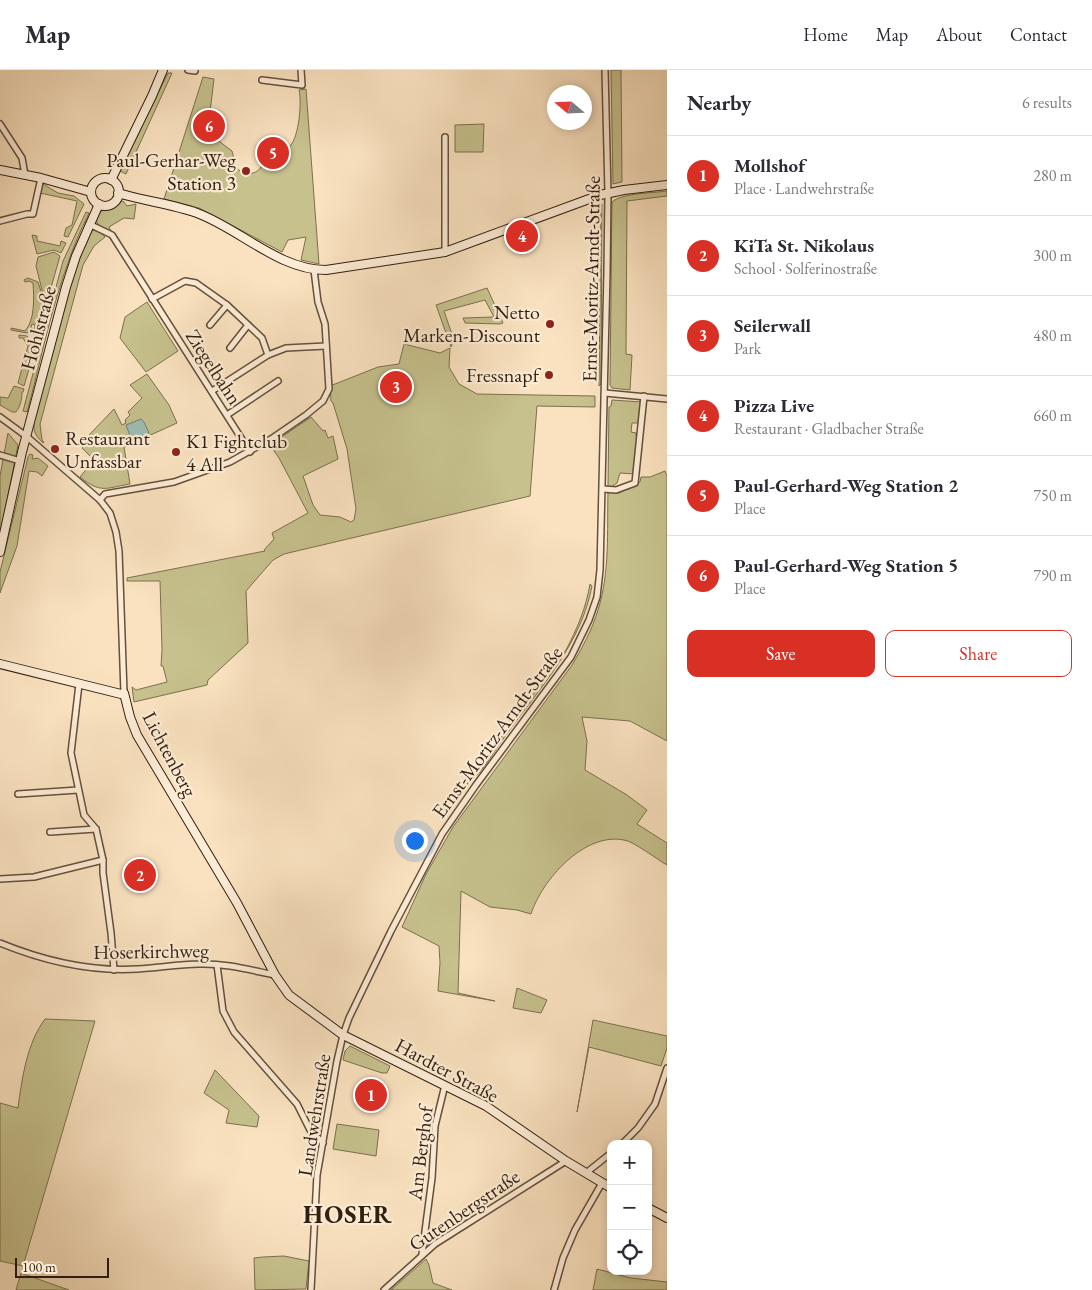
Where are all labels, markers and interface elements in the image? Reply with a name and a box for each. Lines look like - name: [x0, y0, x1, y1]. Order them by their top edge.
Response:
- text: Map: [25, 19, 70, 50]
- text: Home: [803, 23, 848, 46]
- text: Map: [876, 23, 908, 46]
- text: About: [936, 23, 982, 46]
- text: Contact: [1010, 23, 1067, 46]
- north arrow: [547, 85, 592, 130]
- text: Nearby: [687, 89, 751, 116]
- text: 6 results: [1022, 92, 1072, 113]
- pin: 6: [193, 107, 225, 145]
- pin: 5: [257, 134, 289, 172]
- place label: Paul-Gerhar-Weg Station 3: [106, 147, 236, 196]
- text: Mollshof: [734, 153, 805, 178]
- marker: Paul-Gerhar-Weg Station 3: [240, 165, 252, 177]
- text: 1: [699, 165, 707, 186]
- text: 280 m: [1033, 165, 1072, 186]
- street label: Ernst-Moritz-Arndt-Straße: [576, 175, 606, 382]
- text: Place · Landwehrstraße: [734, 178, 874, 199]
- pin: 4: [506, 217, 538, 255]
- text: KiTa St. Nikolaus: [734, 233, 874, 258]
- text: 2: [699, 245, 707, 266]
- text: 300 m: [1033, 245, 1072, 266]
- text: School · Solferinostraße: [734, 258, 877, 279]
- street label: Hohlstraße: [14, 283, 62, 373]
- place label: Netto Marken-Discount: [403, 299, 541, 348]
- text: Seilerwall: [734, 313, 811, 338]
- marker: Netto Marken-Discount: [544, 318, 556, 330]
- street label: Ziegelbahn: [180, 324, 248, 410]
- text: 3: [699, 325, 707, 346]
- text: 480 m: [1033, 325, 1072, 346]
- text: Park: [734, 338, 761, 359]
- place label: Fressnapf: [466, 362, 542, 388]
- pin: 3: [380, 368, 412, 406]
- marker: Fressnapf: [543, 369, 555, 381]
- text: Pizza Live: [734, 393, 814, 418]
- text: 4: [699, 405, 707, 426]
- text: 660 m: [1033, 405, 1072, 426]
- text: Restaurant · Gladbacher Straße: [734, 418, 924, 439]
- place label: Restaurant Unfassbar: [65, 425, 151, 474]
- place label: K1 Fightclub 4 All: [186, 428, 287, 477]
- marker: Restaurant Unfassbar: [49, 443, 61, 455]
- marker: K1 Fightclub 4 All: [170, 446, 182, 458]
- text: Paul-Gerhard-Weg Station 2: [734, 473, 958, 498]
- text: 5: [699, 485, 707, 506]
- text: 750 m: [1033, 485, 1072, 506]
- text: Place: [734, 498, 766, 519]
- text: Paul-Gerhard-Weg Station 5: [734, 553, 958, 578]
- text: 6: [699, 565, 707, 586]
- text: 790 m: [1033, 565, 1072, 586]
- text: Place: [734, 578, 766, 599]
- button: Save: [687, 630, 875, 677]
- button: Share: [885, 630, 1072, 677]
- street label: Ernst-Moritz-Arndt-Straße: [426, 641, 568, 823]
- street label: Lichtenberg: [137, 707, 203, 801]
- your location: [402, 828, 428, 854]
- pin: 2: [124, 856, 156, 894]
- street label: Hoserkirchweg: [93, 937, 209, 965]
- street label: Hardter Straße: [391, 1032, 504, 1108]
- street label: Landwehrstraße: [291, 1052, 337, 1178]
- pin: 1: [355, 1076, 387, 1114]
- street label: Am Berghof: [401, 1102, 439, 1203]
- map controls: [607, 1140, 652, 1275]
- button: +: [607, 1140, 652, 1185]
- street label: Gutenbergstraße: [403, 1163, 525, 1257]
- button: −: [607, 1185, 652, 1230]
- district label: HOSER: [303, 1198, 393, 1230]
- button: locate: [607, 1230, 652, 1275]
- scale bar: [15, 1255, 109, 1278]
- text: 100 m: [22, 1258, 56, 1276]

